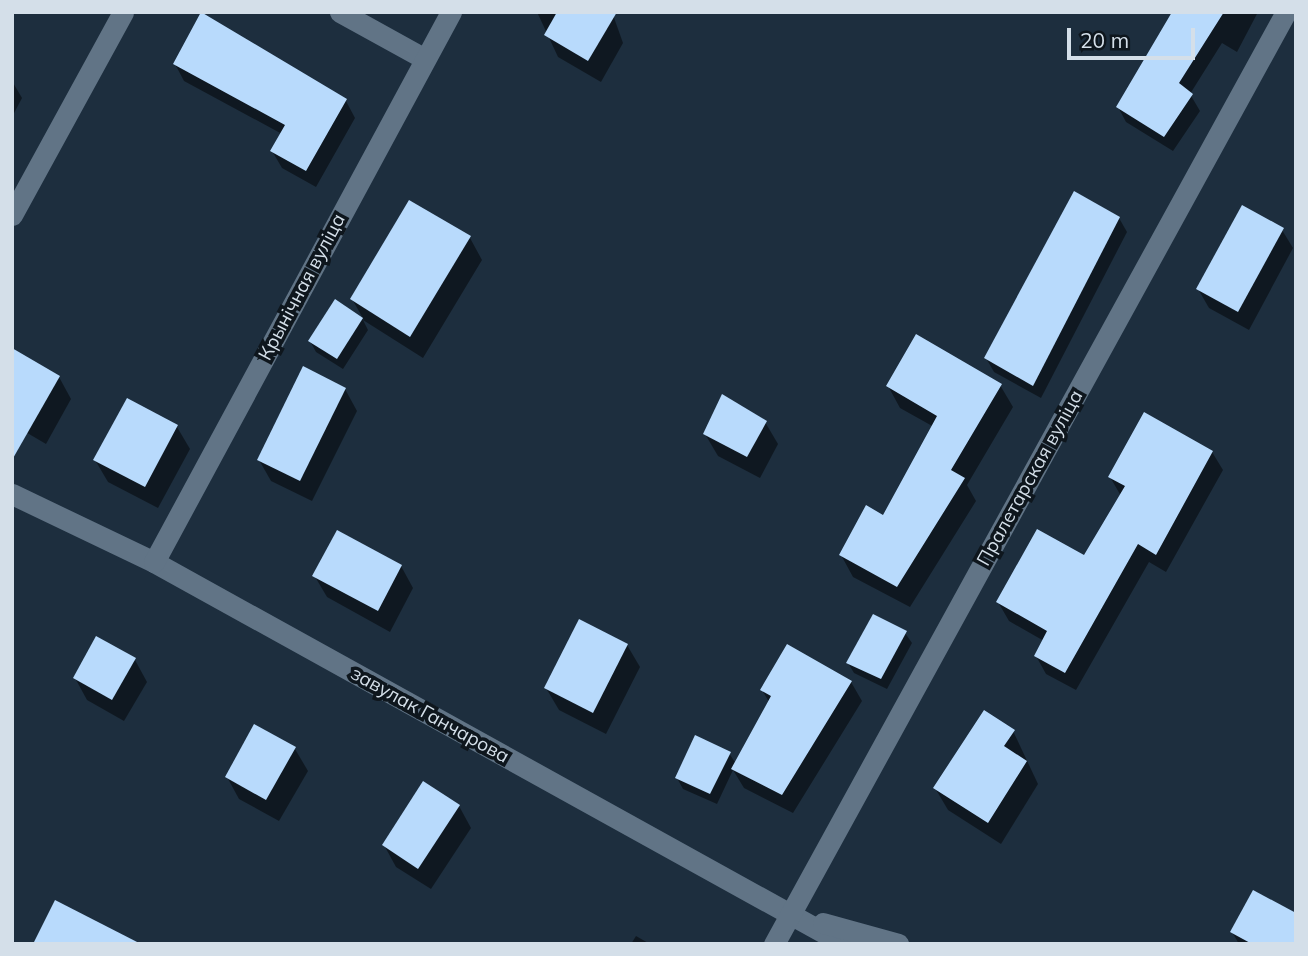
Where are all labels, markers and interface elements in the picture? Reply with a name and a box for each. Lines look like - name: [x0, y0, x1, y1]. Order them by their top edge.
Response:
- scale bar: [1070, 14, 1198, 58]
- text: 20 m: [1080, 27, 1129, 53]
- street label: Крынічная вуліца: [254, 210, 350, 364]
- street label: Пралетарская вуліца: [972, 386, 1088, 570]
- street label: завулак Ганчарова: [347, 662, 513, 768]

